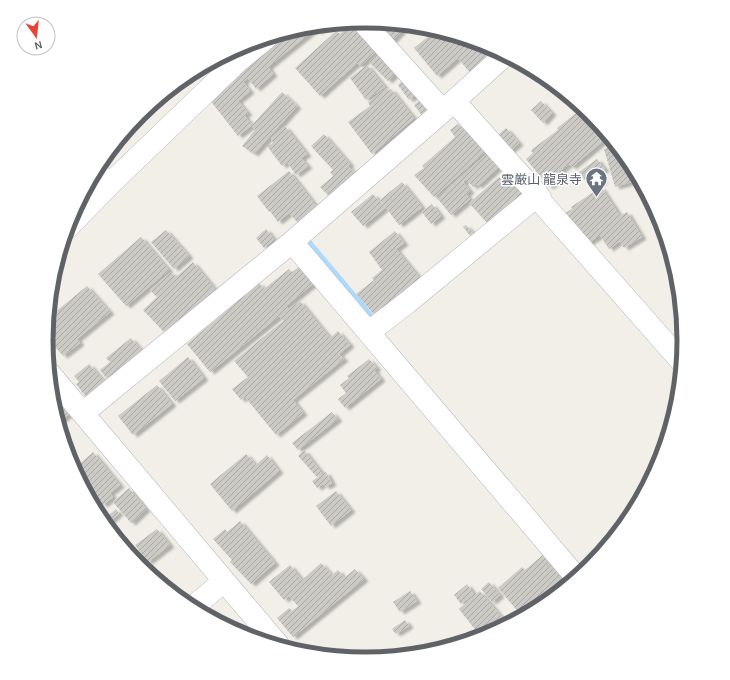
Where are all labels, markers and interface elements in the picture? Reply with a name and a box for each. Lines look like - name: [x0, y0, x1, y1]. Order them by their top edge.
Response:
- north arrow: [16, 16, 56, 56]
- text: N: [33, 38, 44, 52]
- temple icon: 雲厳山 龍泉寺: [584, 166, 610, 199]
- place label: 雲厳山 龍泉寺: [501, 172, 582, 187]

